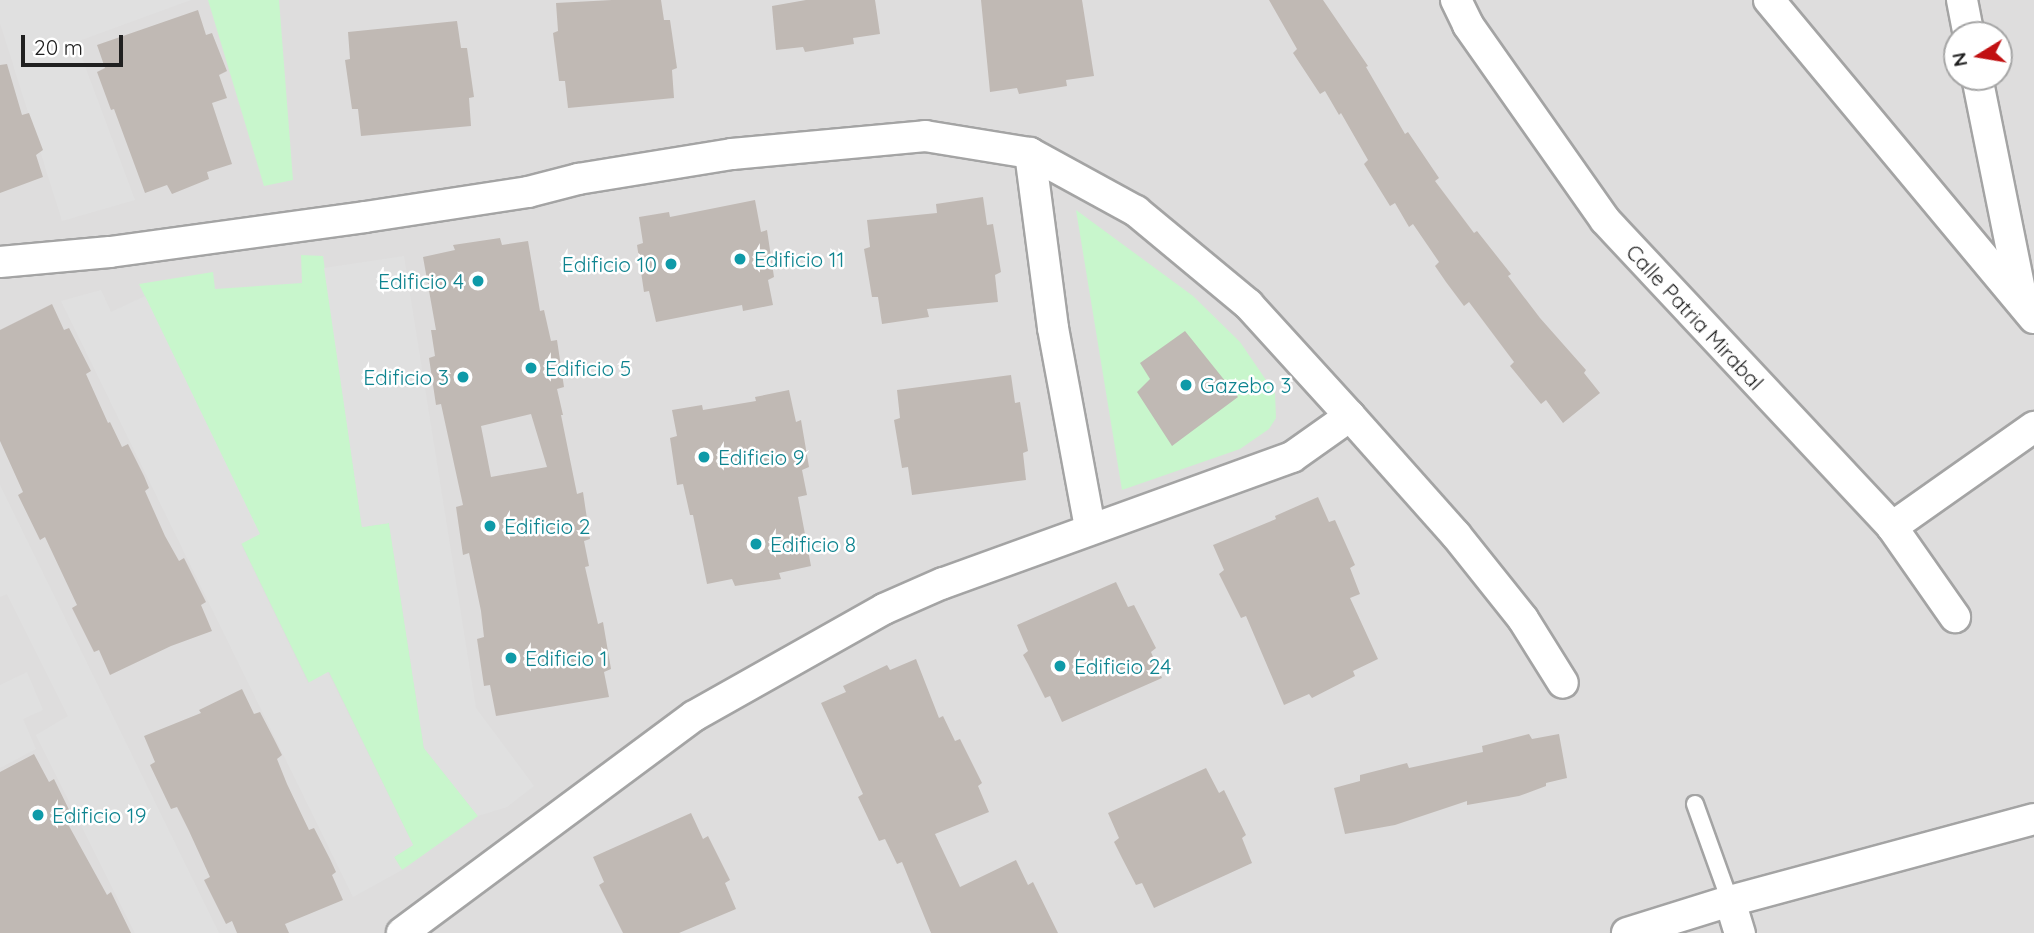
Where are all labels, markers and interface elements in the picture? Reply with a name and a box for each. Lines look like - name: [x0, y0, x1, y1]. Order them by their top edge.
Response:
- scale bar: [24, 21, 126, 65]
- north arrow: [1943, 21, 2013, 91]
- text: 20 m: [34, 34, 83, 60]
- text: N: [1946, 50, 1972, 69]
- street label: Calle Patria Mirabal: [1621, 239, 1769, 395]
- place label: Edificio 11: [754, 246, 844, 272]
- place label: Edificio 10: [562, 251, 657, 277]
- marker: Edificio 11: [732, 251, 748, 267]
- marker: Edificio 10: [663, 256, 679, 272]
- place label: Edificio 4: [378, 268, 464, 294]
- marker: Edificio 4: [470, 273, 486, 289]
- place label: Edificio 5: [545, 355, 631, 381]
- marker: Edificio 5: [523, 360, 539, 376]
- place label: Edificio 3: [363, 364, 449, 390]
- marker: Edificio 3: [455, 369, 471, 385]
- place label: Gazebo 3: [1200, 372, 1291, 398]
- marker: Gazebo 3: [1178, 377, 1194, 393]
- place label: Edificio 9: [718, 444, 805, 470]
- marker: Edificio 9: [696, 449, 712, 465]
- place label: Edificio 2: [504, 513, 590, 539]
- marker: Edificio 2: [482, 518, 498, 534]
- place label: Edificio 8: [770, 531, 856, 557]
- marker: Edificio 8: [748, 536, 764, 552]
- place label: Edificio 1: [525, 645, 608, 671]
- marker: Edificio 1: [503, 650, 519, 666]
- place label: Edificio 24: [1074, 653, 1171, 679]
- marker: Edificio 24: [1052, 658, 1068, 674]
- place label: Edificio 19: [52, 802, 146, 828]
- marker: Edificio 19: [30, 807, 46, 823]

